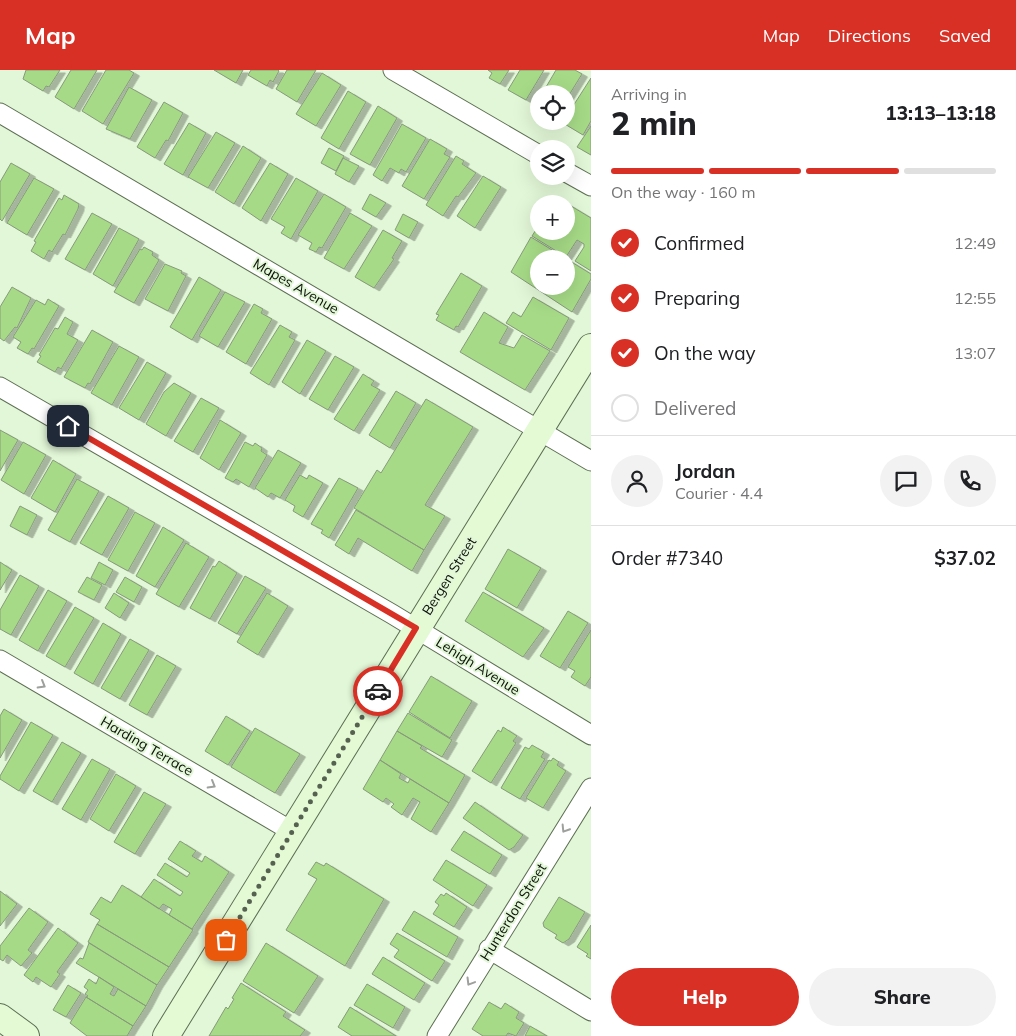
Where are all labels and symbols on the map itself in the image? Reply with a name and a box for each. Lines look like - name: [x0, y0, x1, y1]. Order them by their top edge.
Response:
- street label: Mapes Avenue: [250, 254, 342, 318]
- pin: [47, 405, 89, 447]
- street label: Bergen Street: [418, 534, 480, 618]
- street label: Lehigh Avenue: [433, 633, 523, 699]
- courier: [353, 666, 403, 716]
- one-way arrow: [37, 678, 46, 688]
- street label: Harding Terrace: [97, 712, 197, 780]
- one-way arrow: [207, 778, 216, 788]
- one-way arrow: [562, 823, 571, 833]
- street label: Hunterdon Street: [476, 860, 550, 964]
- pin: [205, 919, 247, 961]
- one-way arrow: [466, 976, 476, 985]

